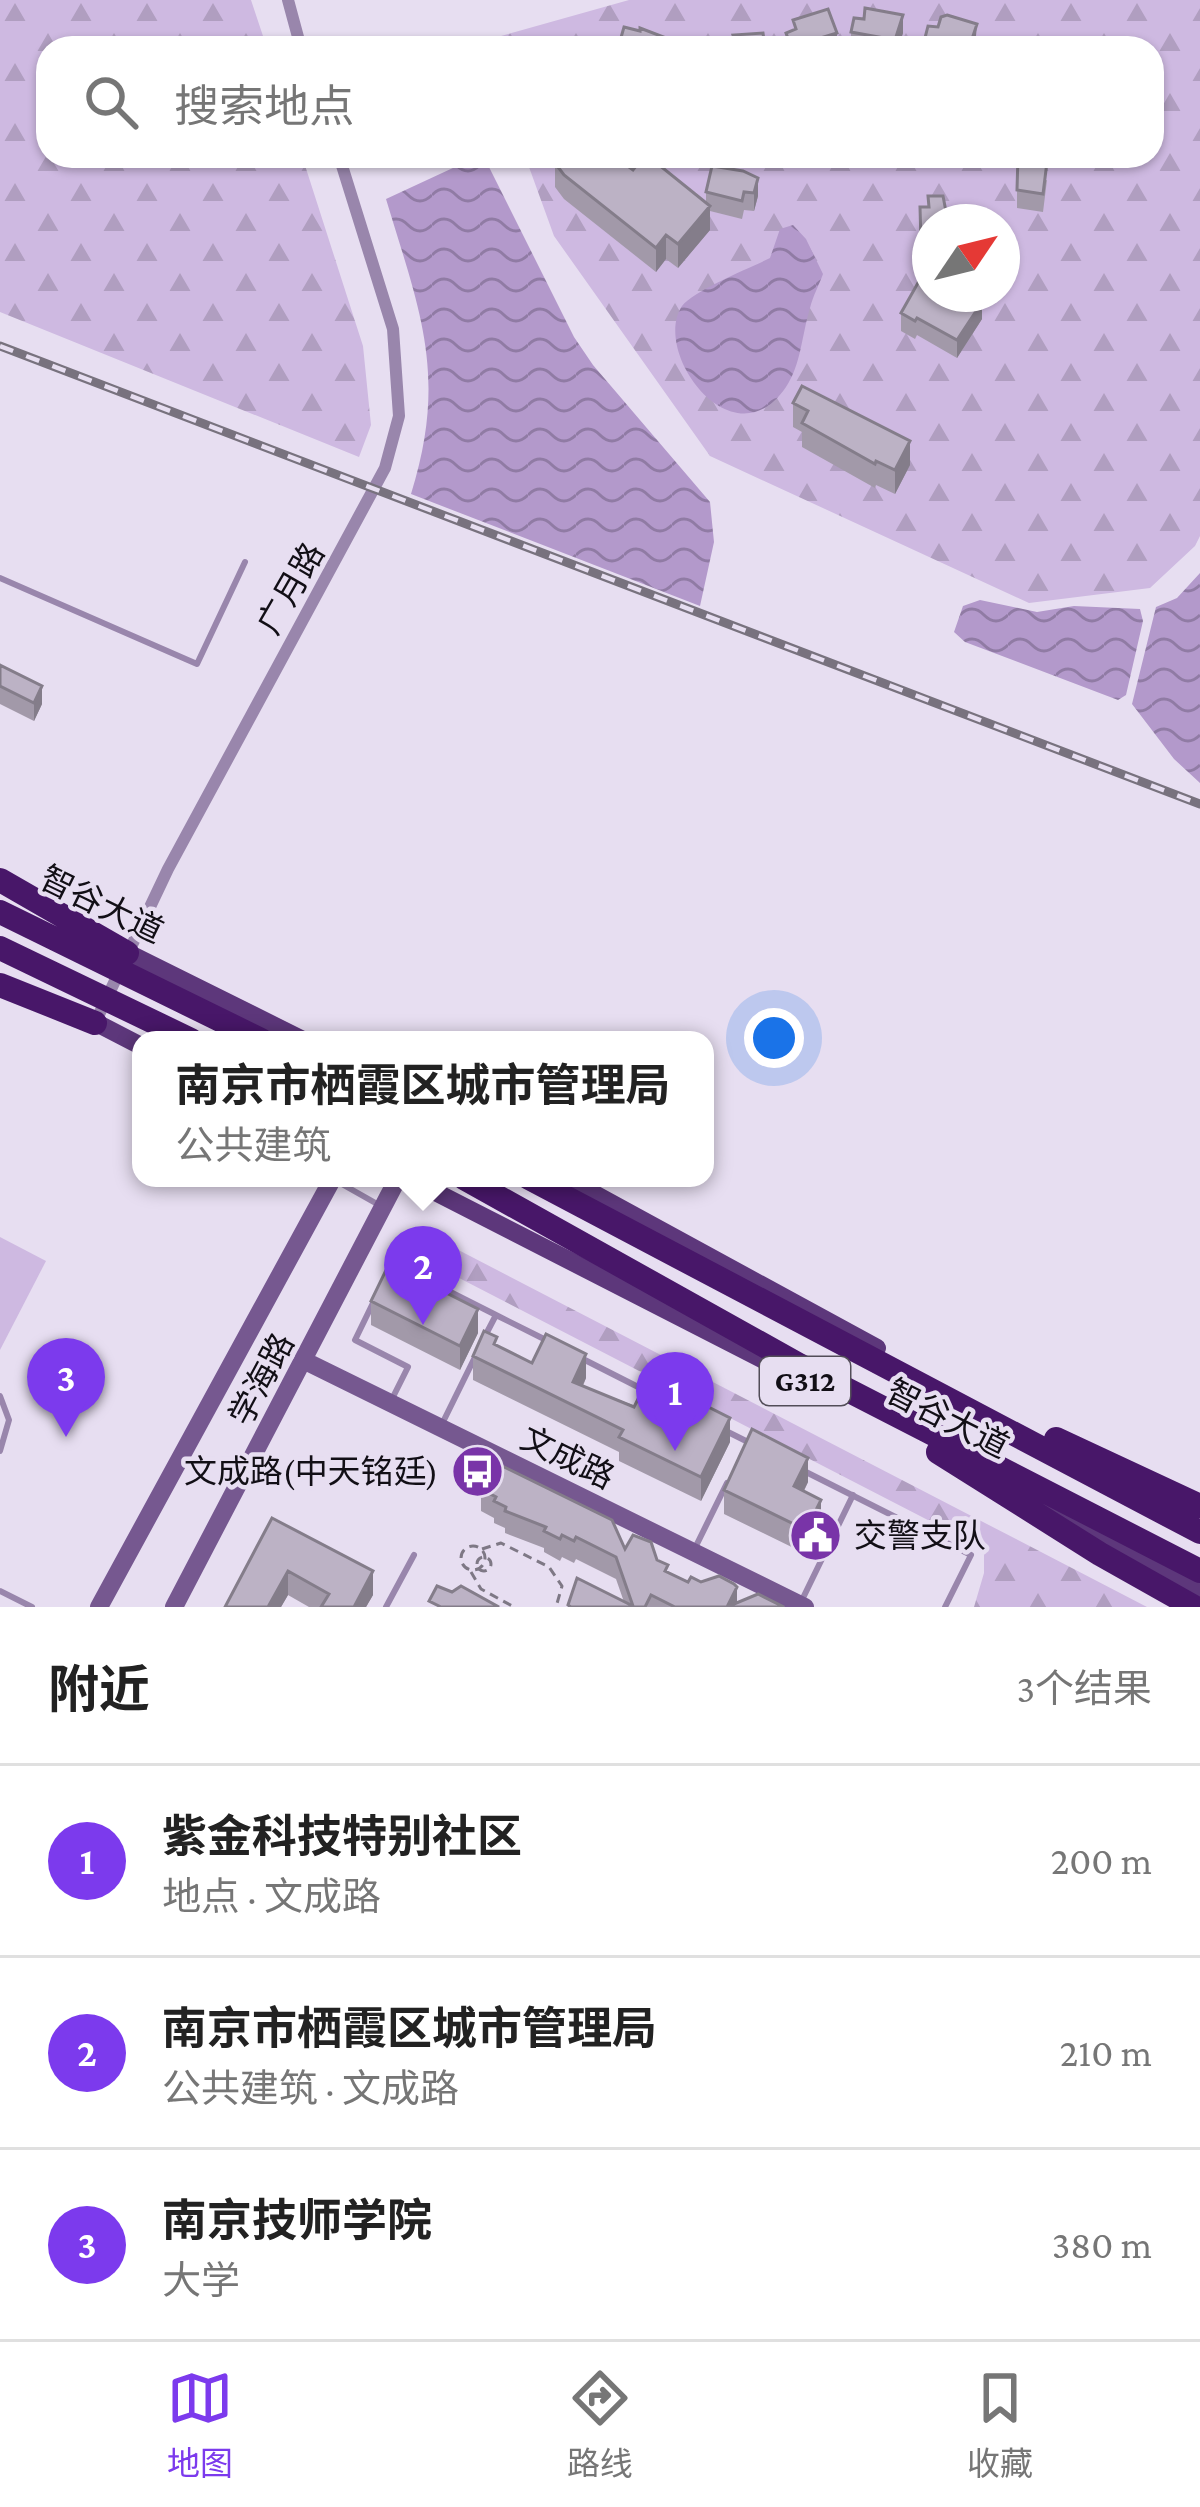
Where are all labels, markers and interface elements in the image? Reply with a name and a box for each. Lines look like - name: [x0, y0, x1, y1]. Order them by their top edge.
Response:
- search box: [36, 36, 1164, 168]
- icon: search: [78, 69, 144, 135]
- text: 搜索地点: [174, 82, 354, 132]
- north arrow: [912, 204, 1020, 312]
- street label: 广月路: [250, 536, 331, 640]
- street label: 智谷大道: [34, 859, 169, 950]
- your location: [744, 1008, 804, 1068]
- popup: [132, 1031, 714, 1187]
- text: 南京市栖霞区城市管理局: [175, 1061, 671, 1111]
- text: 公共建筑: [175, 1124, 332, 1167]
- pin: 2: [384, 1226, 462, 1325]
- street label: 学海路: [222, 1327, 301, 1432]
- pin: 3: [27, 1338, 105, 1437]
- pin: 1: [636, 1352, 714, 1451]
- road number: G312: [760, 1357, 850, 1405]
- street label: 智谷大道: [881, 1372, 1015, 1465]
- street label: 文成路: [515, 1419, 620, 1496]
- bus stop icon: 文成路(中天铭廷): [449, 1443, 505, 1499]
- place label: 文成路(中天铭廷): [184, 1453, 438, 1491]
- public building icon: 交警支队: [787, 1507, 843, 1563]
- place label: 交警支队: [854, 1517, 986, 1554]
- text: 附近: [48, 1661, 150, 1718]
- text: 3个结果: [1016, 1667, 1152, 1710]
- text: 紫金科技特别社区: [162, 1812, 522, 1862]
- text: 1: [80, 1839, 94, 1882]
- text: 200 m: [1051, 1839, 1152, 1882]
- text: 地点 · 文成路: [162, 1875, 381, 1918]
- text: 南京市栖霞区城市管理局: [162, 2004, 657, 2054]
- text: 2: [77, 2031, 97, 2074]
- text: 210 m: [1060, 2031, 1152, 2074]
- text: 公共建筑 · 文成路: [162, 2067, 459, 2110]
- text: 南京技师学院: [162, 2196, 432, 2246]
- text: 3: [77, 2223, 97, 2266]
- text: 380 m: [1052, 2223, 1152, 2266]
- text: 大学: [162, 2259, 240, 2302]
- tab: 地图: [167, 2365, 233, 2485]
- tab: 路线: [567, 2365, 633, 2485]
- tab: 收藏: [967, 2365, 1033, 2485]

